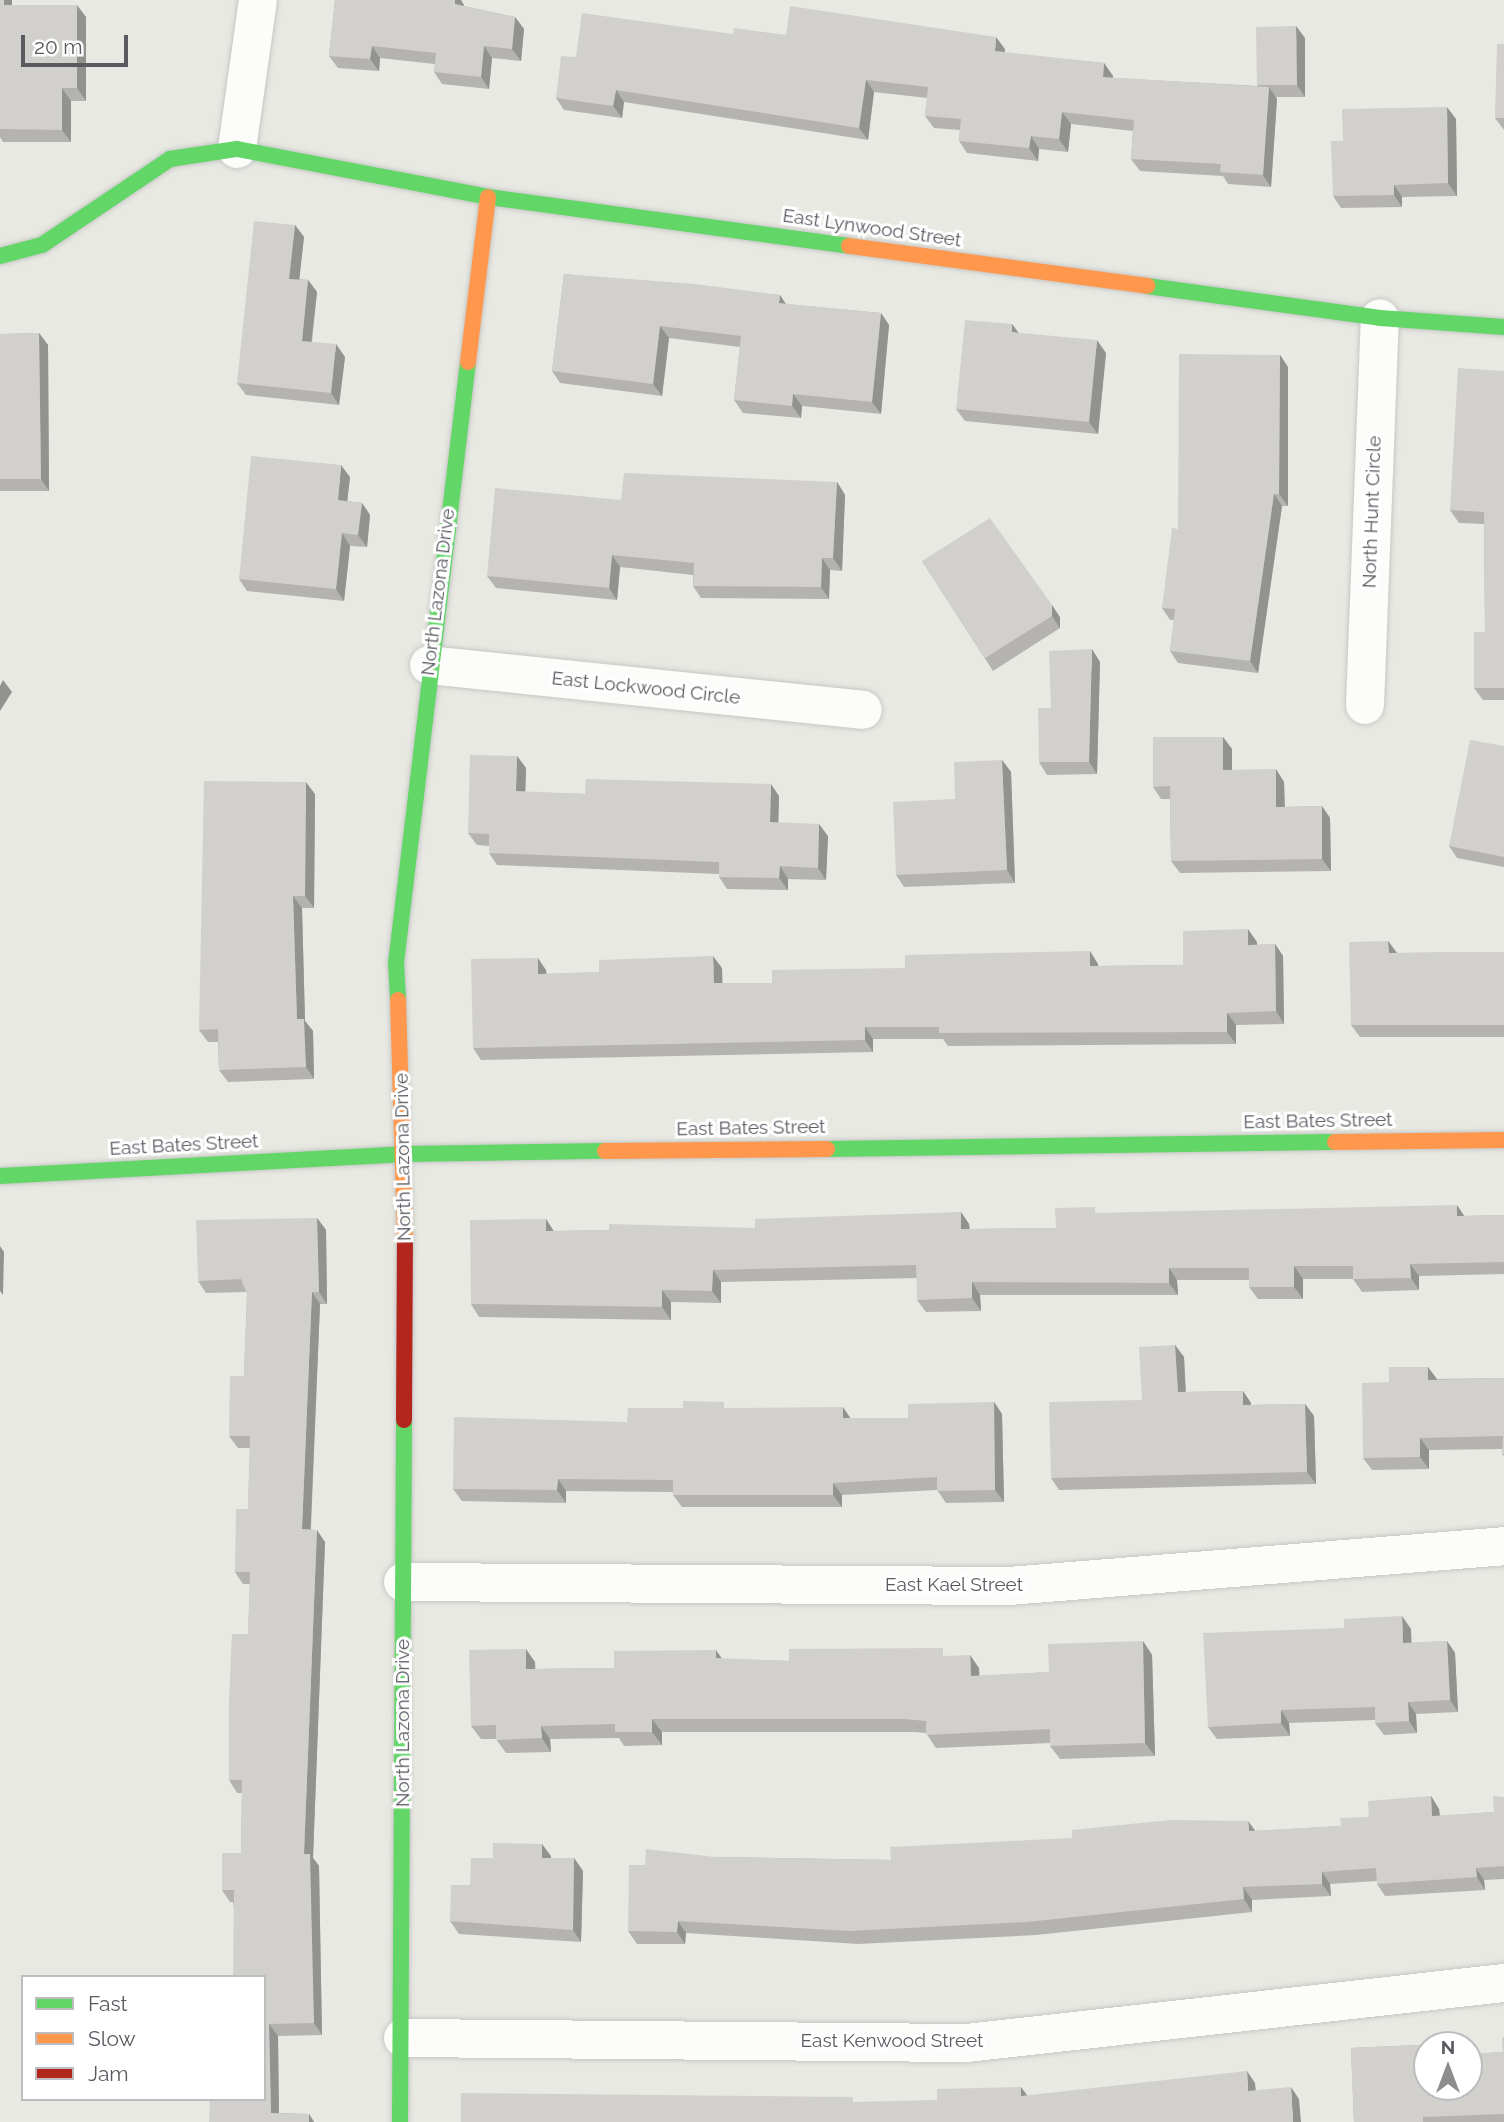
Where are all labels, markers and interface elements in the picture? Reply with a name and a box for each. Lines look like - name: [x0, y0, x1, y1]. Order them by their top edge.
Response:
- scale bar: [24, 21, 131, 65]
- text: 20 m: [34, 34, 82, 59]
- street label: East Lynwood Street: [781, 204, 963, 252]
- street label: North Hunt Circle: [1358, 435, 1386, 589]
- street label: North Lazona Drive: [416, 507, 460, 677]
- street label: East Lockwood Circle: [551, 667, 741, 709]
- street label: North Lazona Drive: [390, 1073, 416, 1241]
- street label: East Bates Street: [1243, 1108, 1393, 1134]
- street label: East Bates Street: [676, 1115, 826, 1141]
- street label: East Bates Street: [109, 1130, 259, 1160]
- street label: East Kael Street: [885, 1574, 1023, 1596]
- street label: North Lazona Drive: [392, 1639, 414, 1807]
- legend: [21, 1975, 266, 2101]
- text: Fast: [88, 1991, 128, 2016]
- text: Slow: [88, 2026, 136, 2051]
- street label: East Kenwood Street: [801, 2030, 983, 2052]
- north arrow: [1413, 2031, 1483, 2101]
- text: N: [1441, 2036, 1455, 2058]
- text: Jam: [88, 2061, 129, 2086]

